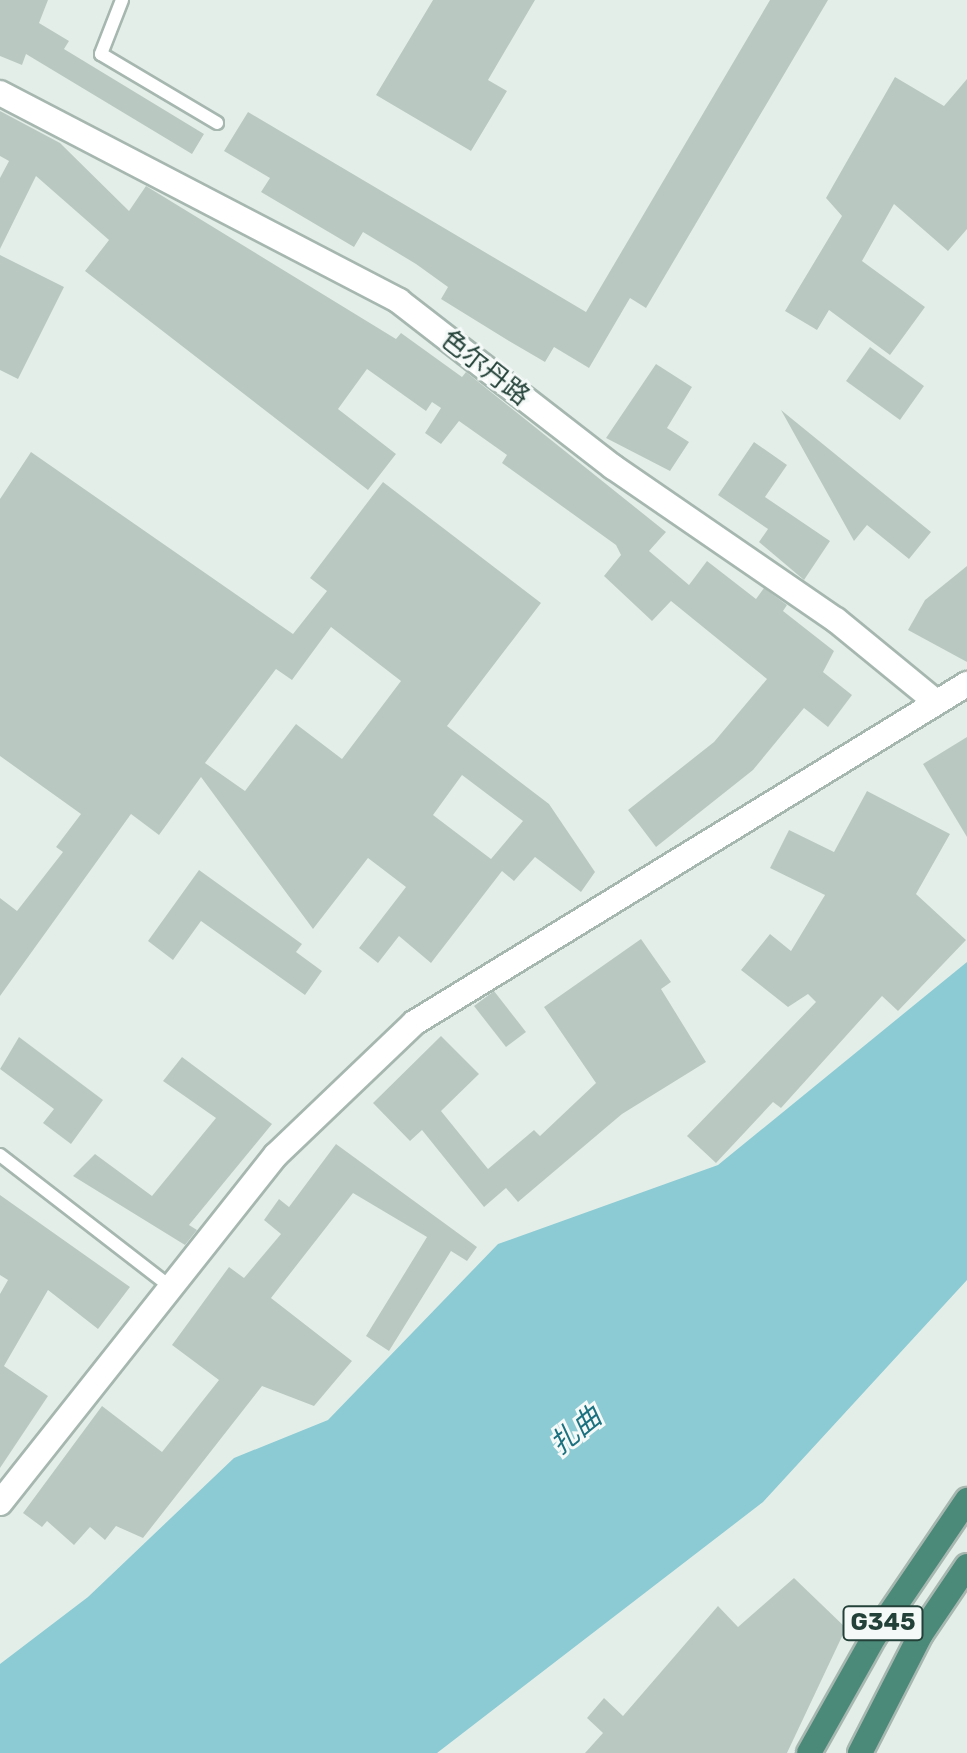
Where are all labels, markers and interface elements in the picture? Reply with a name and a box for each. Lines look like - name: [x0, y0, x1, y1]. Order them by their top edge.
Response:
- street label: 色尔丹路: [434, 324, 536, 412]
- water label: 扎曲: [544, 1400, 608, 1462]
- road number: G345: [841, 1603, 925, 1643]

